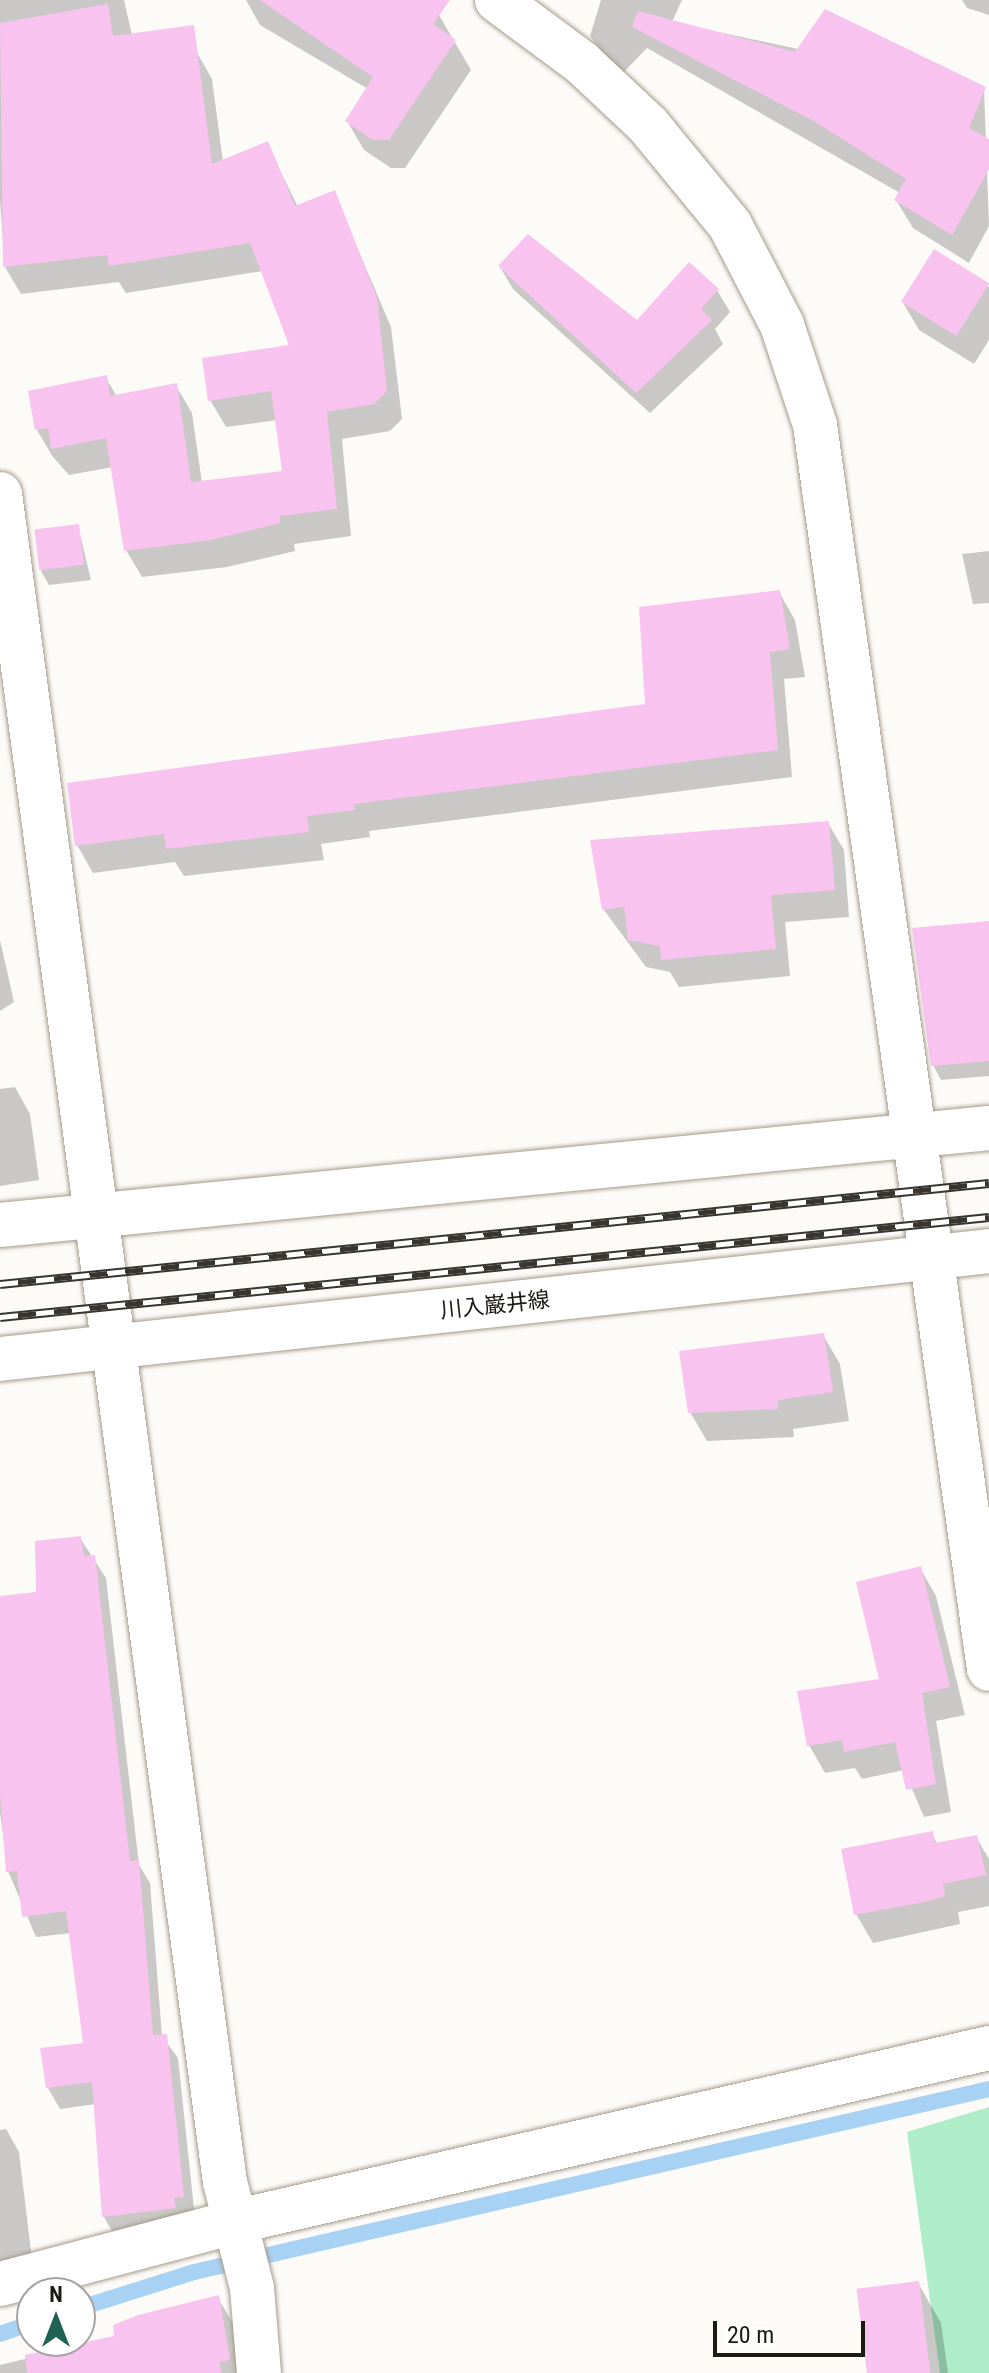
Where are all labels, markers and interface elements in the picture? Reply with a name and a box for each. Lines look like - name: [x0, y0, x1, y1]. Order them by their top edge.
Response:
- street label: 川入巌井線: [439, 1286, 551, 1324]
- north arrow: [16, 2277, 96, 2357]
- text: N: [49, 2282, 63, 2307]
- scale bar: [717, 2305, 869, 2355]
- text: 20 m: [727, 2321, 774, 2349]

